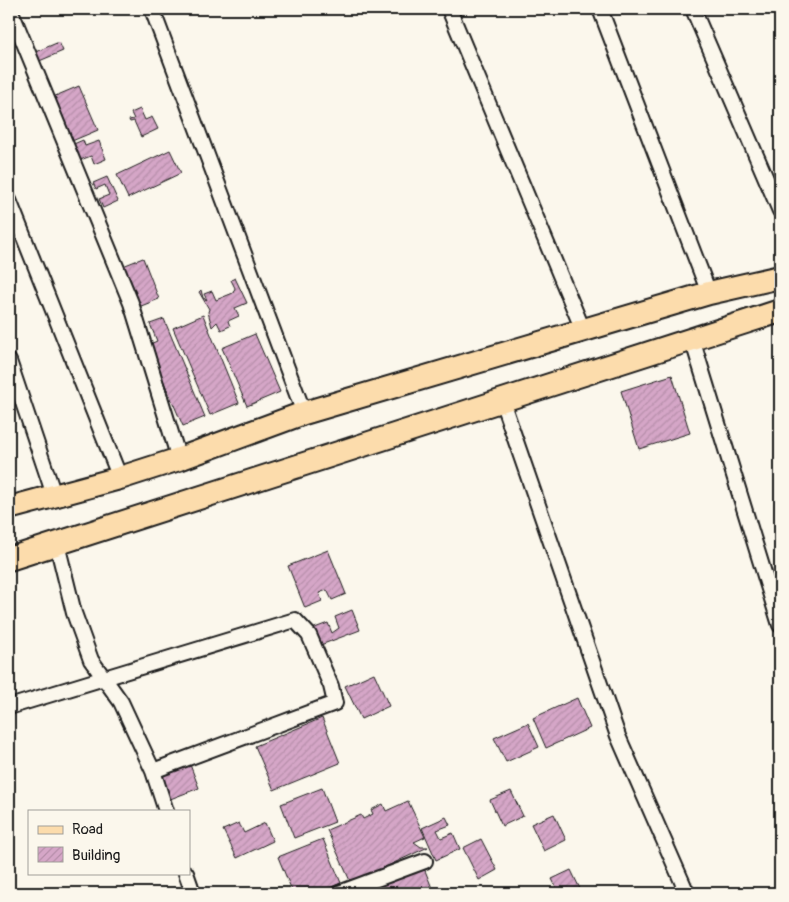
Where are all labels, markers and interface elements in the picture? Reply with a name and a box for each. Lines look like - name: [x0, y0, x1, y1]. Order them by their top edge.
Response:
- legend: [28, 810, 190, 874]
- text: Road: [72, 820, 103, 839]
- text: Building: [72, 846, 120, 865]

